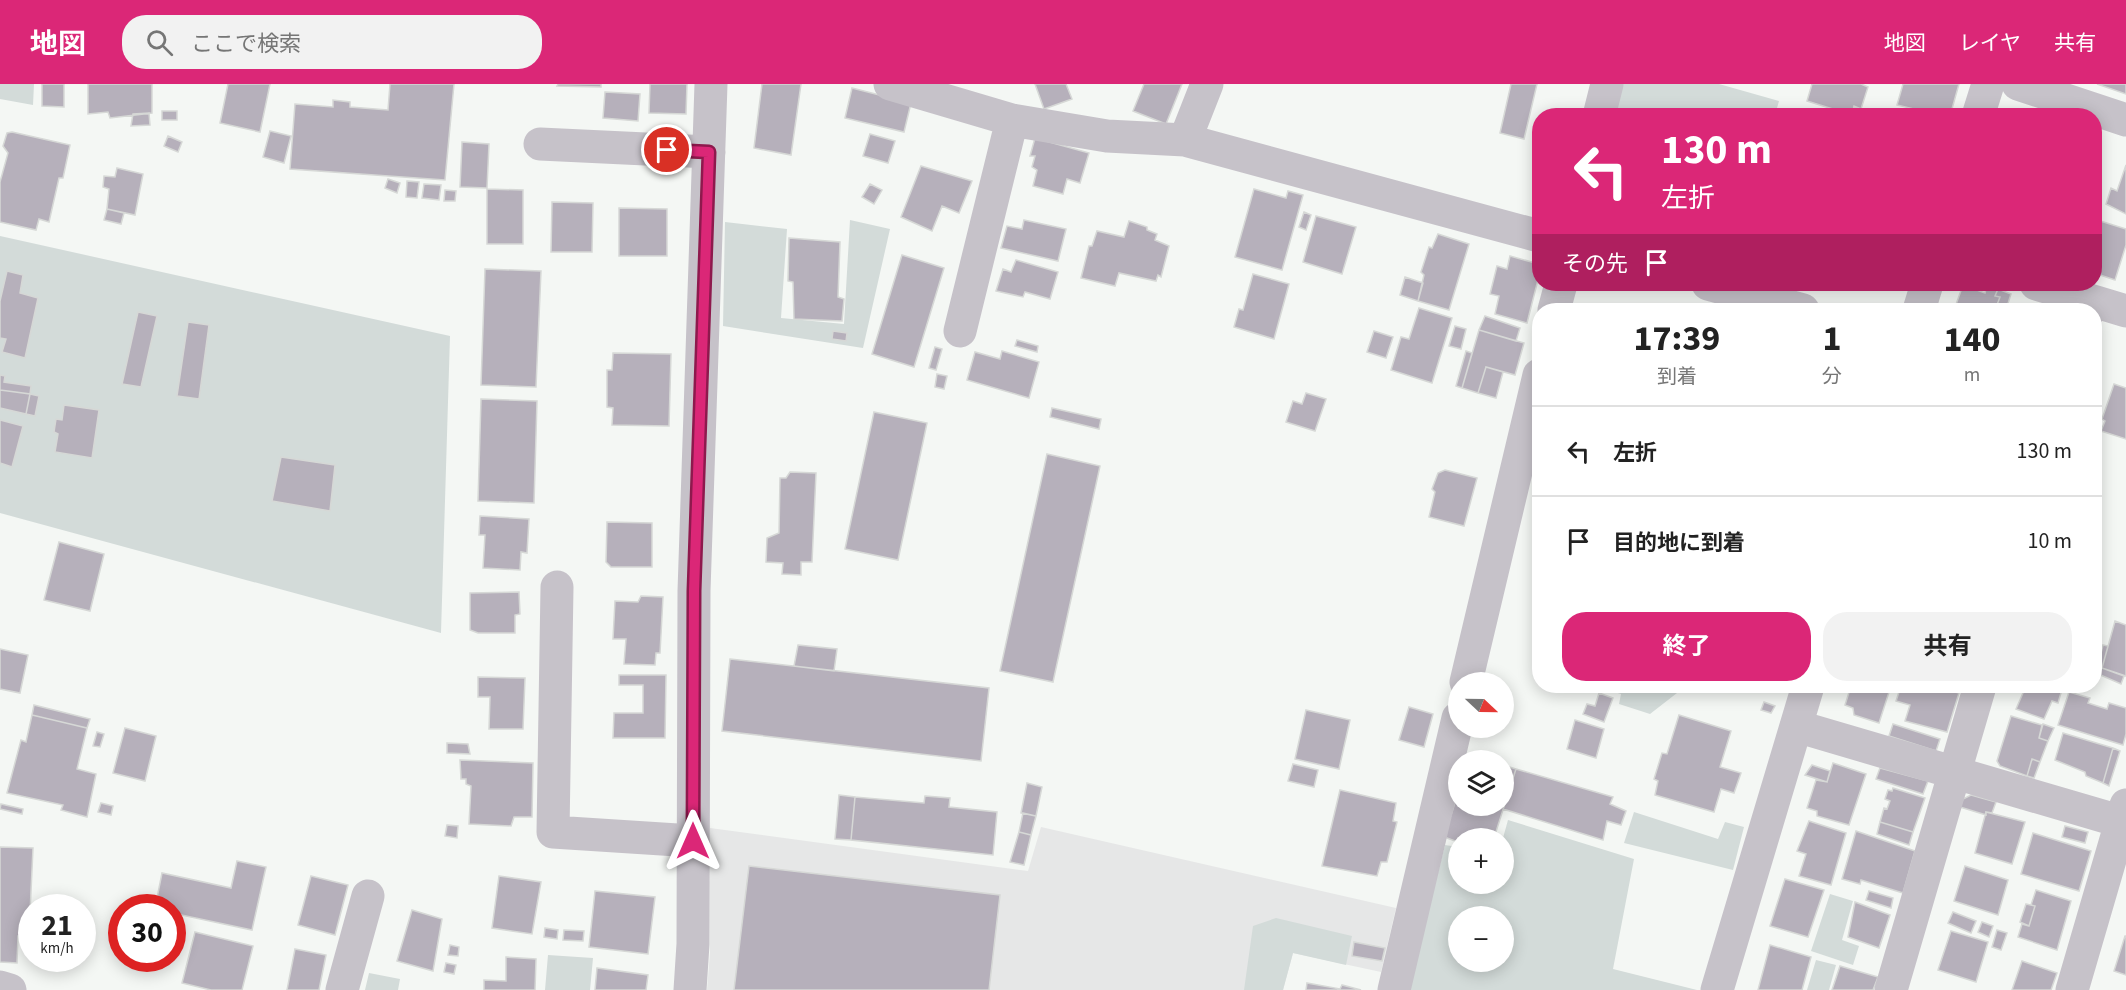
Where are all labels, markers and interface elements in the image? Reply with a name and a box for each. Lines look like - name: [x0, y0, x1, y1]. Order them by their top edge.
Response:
- search box: [122, 15, 542, 69]
- text: 地図: [30, 24, 86, 64]
- icon: search: [143, 26, 176, 59]
- text: ここで検索: [191, 28, 301, 60]
- text: 地図: [1884, 28, 1926, 58]
- text: レイヤ: [1959, 28, 2021, 58]
- text: 共有: [2054, 28, 2096, 58]
- text: 130 m: [1661, 120, 1772, 180]
- pin: [641, 124, 692, 175]
- icon: left: [1562, 132, 1640, 210]
- icon: arrive: [650, 133, 683, 166]
- text: 左折: [1661, 179, 1715, 218]
- icon: arrive: [1640, 246, 1673, 279]
- text: その先: [1562, 248, 1628, 280]
- text: 17:39: [1634, 313, 1720, 364]
- text: 1: [1822, 313, 1841, 364]
- text: 140: [1943, 314, 2000, 365]
- text: m: [1964, 361, 1980, 389]
- text: 到着: [1657, 363, 1697, 391]
- text: 分: [1822, 363, 1842, 391]
- icon: left: [1562, 435, 1595, 468]
- text: 130 m: [2017, 435, 2072, 467]
- text: 左折: [1613, 437, 1657, 469]
- icon: arrive: [1562, 525, 1595, 558]
- text: 10 m: [2027, 525, 2072, 557]
- text: 目的地に到着: [1613, 527, 1745, 559]
- button: 終了: [1562, 612, 1811, 681]
- button: 共有: [1823, 612, 2072, 681]
- north arrow: [1448, 672, 1514, 738]
- map controls: [1448, 672, 1514, 972]
- button: layers: [1448, 750, 1514, 816]
- position arrow: [661, 809, 725, 873]
- button: +: [1448, 828, 1514, 894]
- speed limit sign: 30: [108, 894, 186, 972]
- text: 21: [41, 904, 73, 947]
- button: −: [1448, 906, 1514, 972]
- text: km/h: [40, 938, 74, 959]

